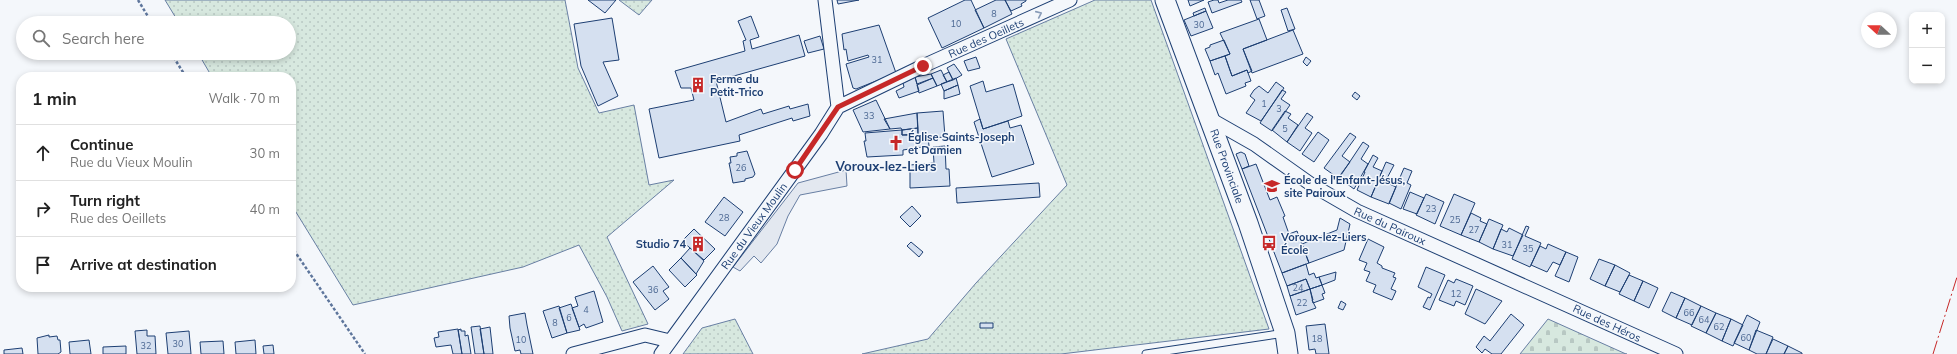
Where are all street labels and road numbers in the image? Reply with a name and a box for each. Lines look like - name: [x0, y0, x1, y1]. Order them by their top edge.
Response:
- street label: Rue des Oeillets: [946, 15, 1026, 61]
- street label: Rue Provinciale: [1207, 127, 1247, 205]
- street label: Rue du Vieux Moulin: [718, 180, 790, 272]
- street label: Rue du Pairoux: [1352, 204, 1428, 248]
- street label: Rue des Héros: [1571, 301, 1643, 345]

